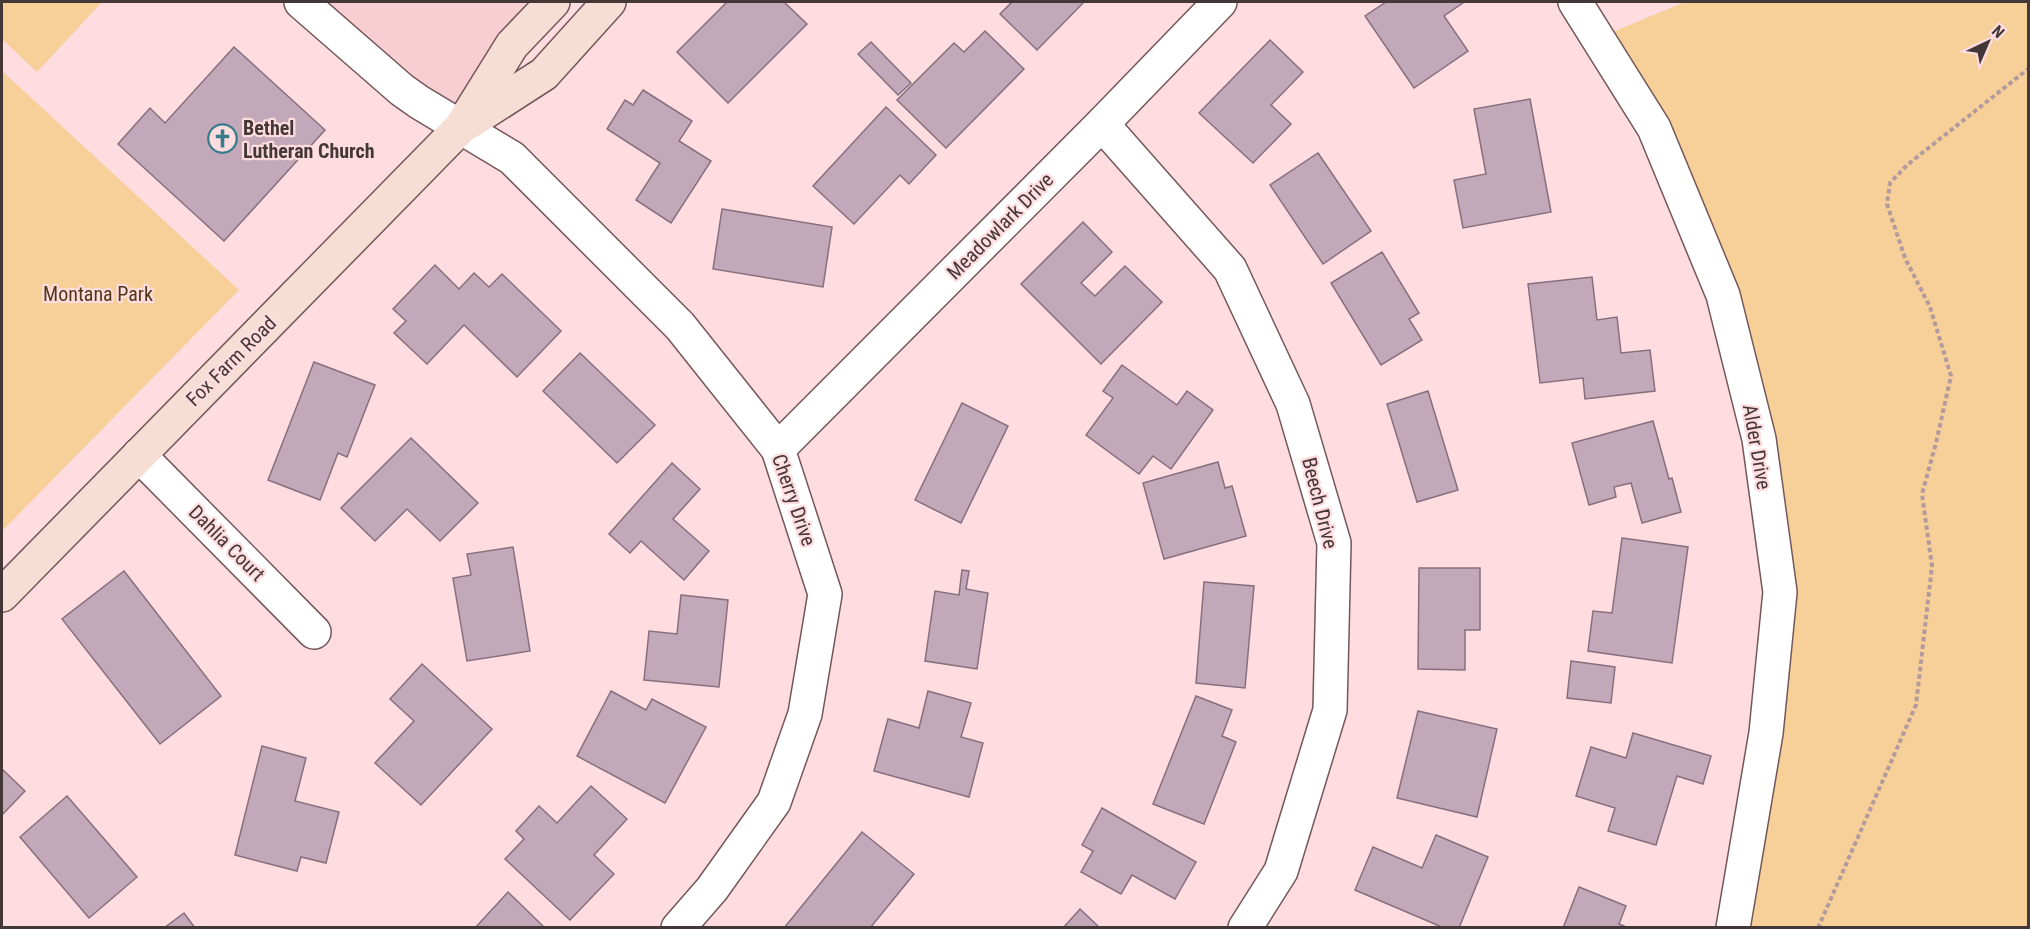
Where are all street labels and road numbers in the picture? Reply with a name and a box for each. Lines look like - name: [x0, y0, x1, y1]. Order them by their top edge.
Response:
- street label: Meadowlark Drive: [942, 168, 1058, 284]
- street label: Fox Farm Road: [181, 311, 281, 411]
- street label: Alder Drive: [1738, 403, 1776, 491]
- street label: Cherry Drive: [767, 451, 821, 549]
- street label: Beech Drive: [1297, 455, 1343, 551]
- street label: Dahlia Court: [184, 500, 270, 586]

